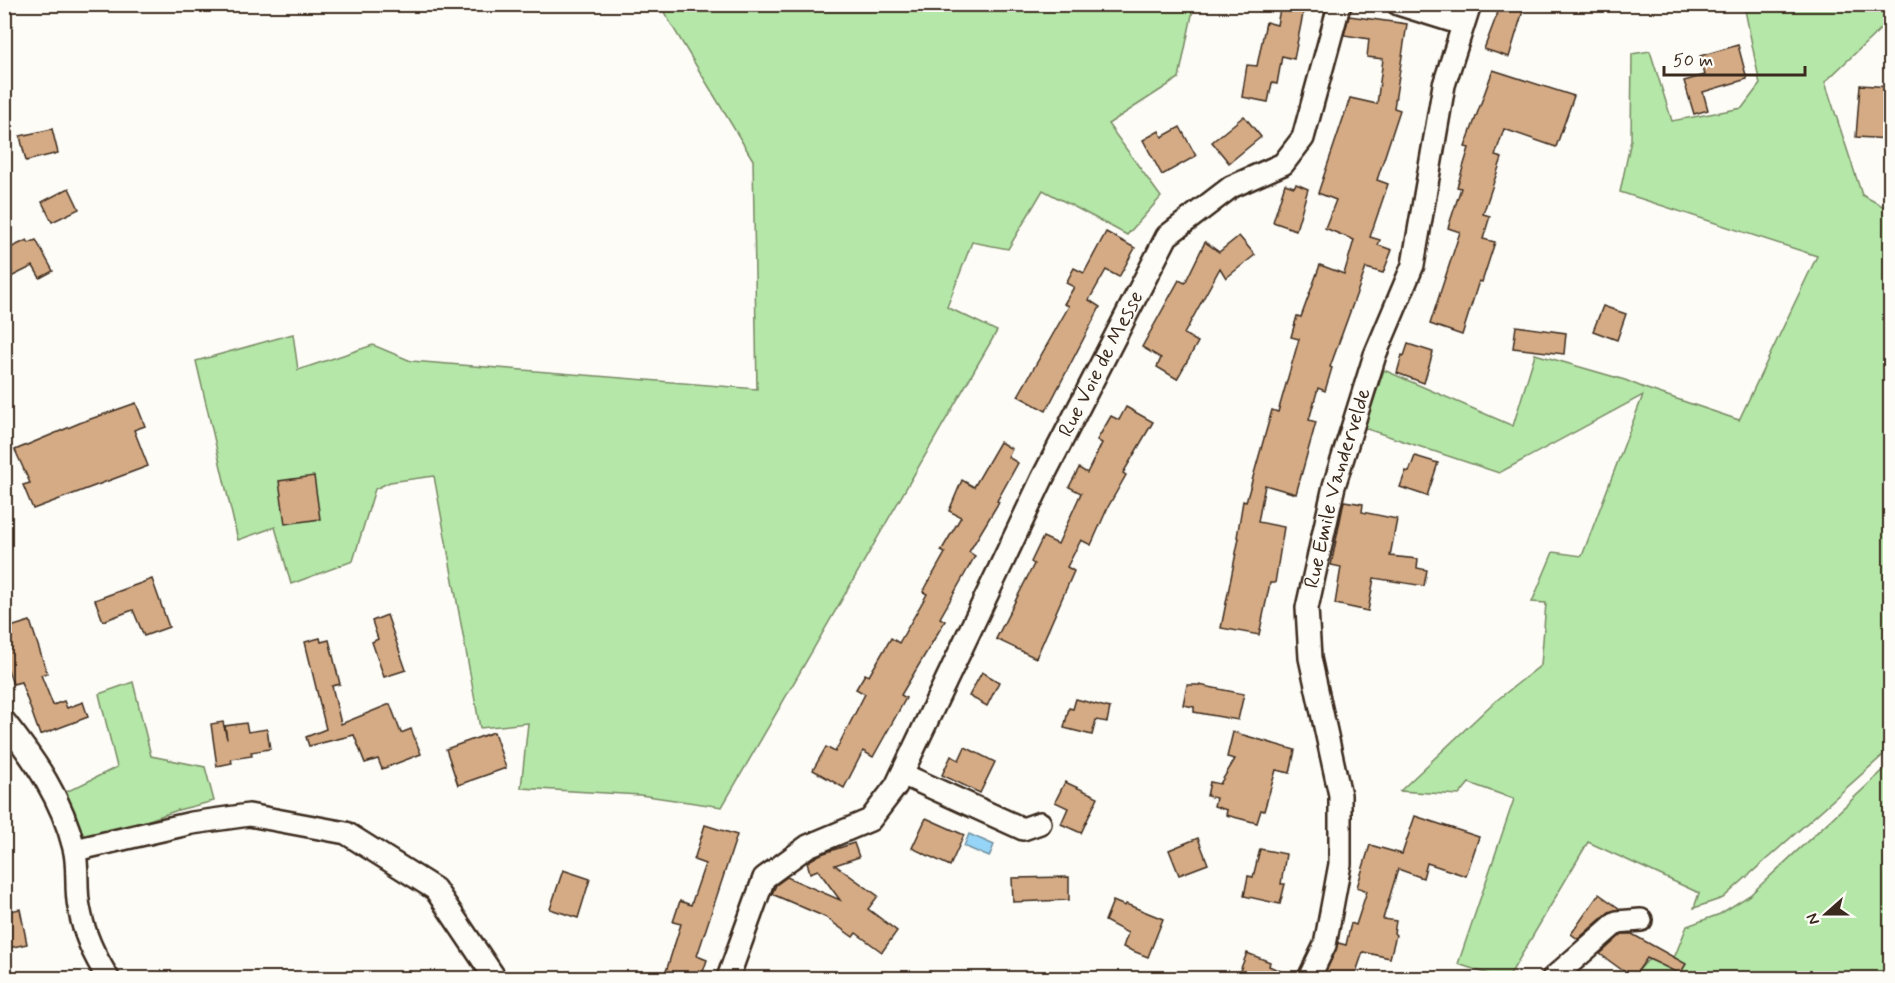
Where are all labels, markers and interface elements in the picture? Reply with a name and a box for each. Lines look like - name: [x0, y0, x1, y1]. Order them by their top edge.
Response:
- scale bar: [1664, 39, 1805, 77]
- text: 50 m: [1673, 49, 1713, 73]
- street label: Rue Voie de Messe: [1052, 286, 1150, 442]
- street label: Rue Emile Vandervelde: [1298, 385, 1378, 591]
- north arrow: [1796, 884, 1856, 944]
- text: N: [1802, 910, 1825, 928]

